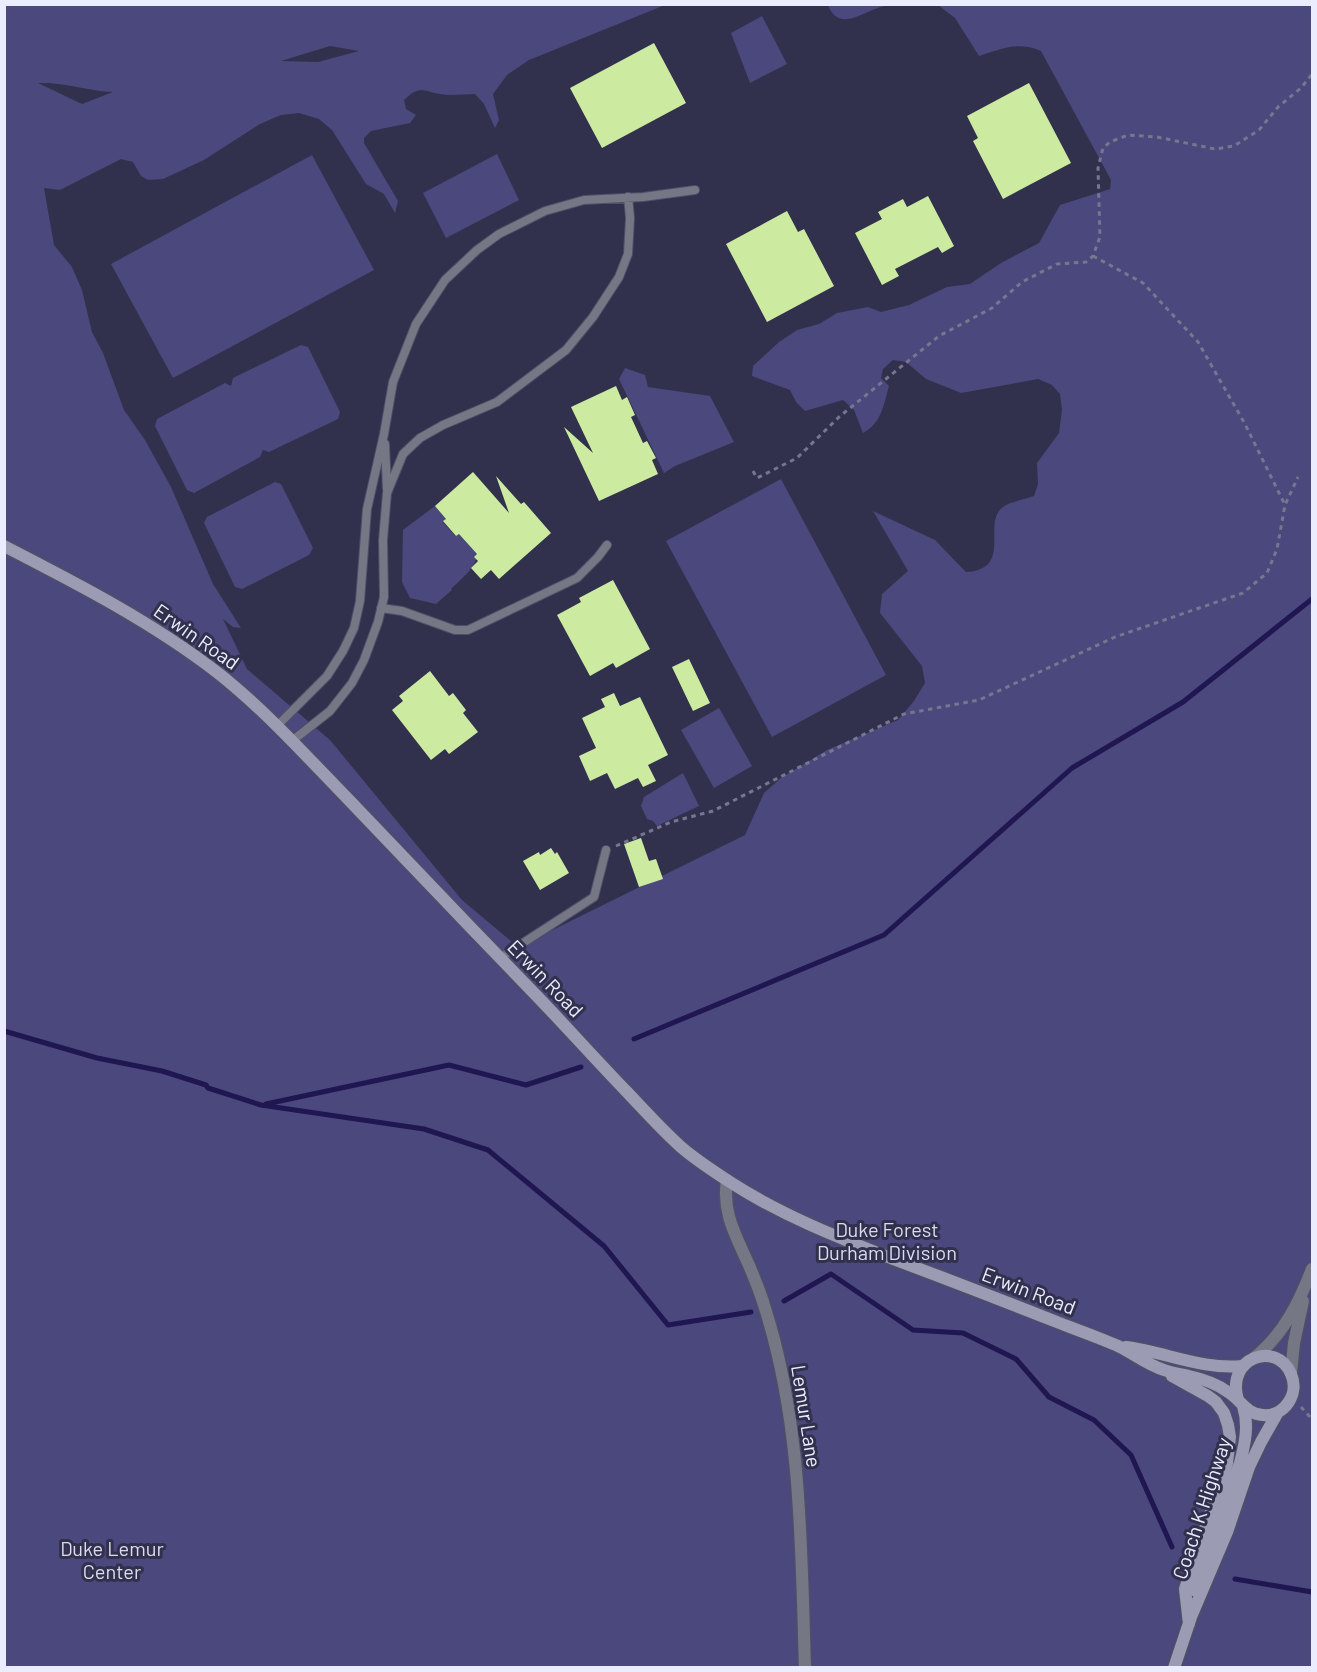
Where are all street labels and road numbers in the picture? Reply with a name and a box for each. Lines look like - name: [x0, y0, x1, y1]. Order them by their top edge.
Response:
- street label: Erwin Road: [150, 598, 244, 674]
- street label: Erwin Road: [503, 934, 589, 1022]
- street label: Erwin Road: [979, 1261, 1079, 1319]
- street label: Lemur Lane: [787, 1363, 827, 1469]
- street label: Coach K Highway: [1167, 1434, 1235, 1582]

